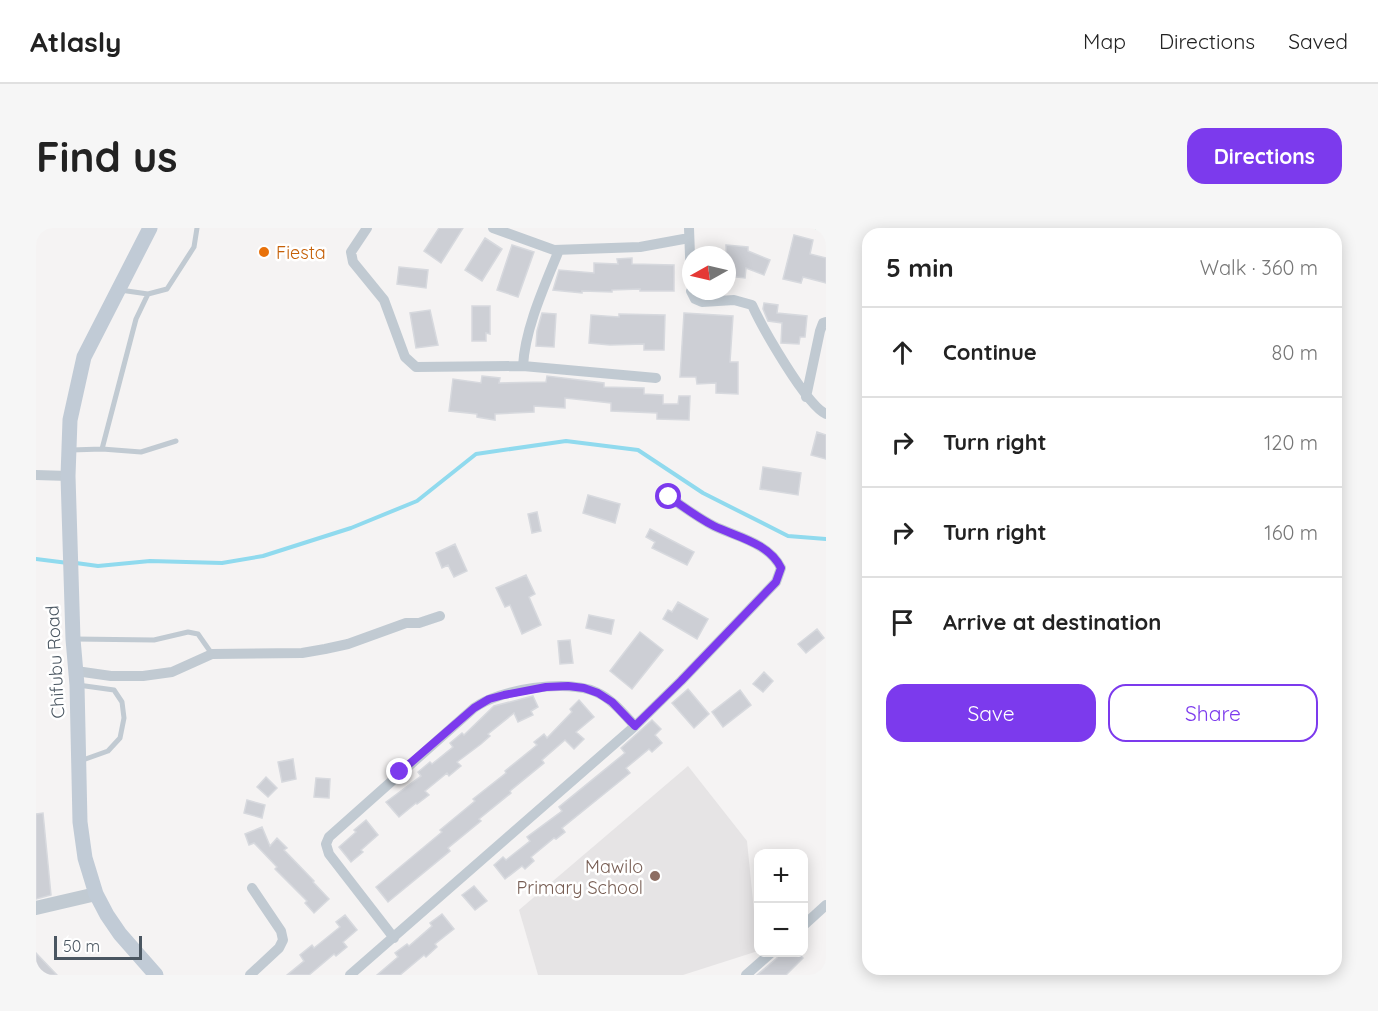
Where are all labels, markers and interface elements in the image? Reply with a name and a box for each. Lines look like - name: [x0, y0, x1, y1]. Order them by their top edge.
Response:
- text: Atlasly: [30, 24, 121, 59]
- text: Map: [1083, 28, 1126, 54]
- text: Directions: [1159, 28, 1255, 54]
- text: Saved: [1288, 28, 1348, 54]
- button: Directions: [1187, 128, 1342, 184]
- text: Find us: [36, 130, 178, 183]
- place label: Fiesta: [276, 241, 326, 264]
- marker: Fiesta: [257, 245, 271, 259]
- north arrow: [682, 246, 736, 300]
- text: 5 min: [886, 251, 954, 284]
- text: Walk · 360 m: [1200, 255, 1318, 280]
- icon: ahead: [886, 336, 919, 369]
- text: Continue: [943, 338, 1037, 366]
- text: 80 m: [1272, 340, 1318, 365]
- icon: right: [886, 426, 919, 459]
- text: Turn right: [943, 428, 1047, 456]
- text: 120 m: [1264, 430, 1318, 455]
- route start: [655, 483, 681, 509]
- icon: right: [886, 516, 919, 549]
- text: Turn right: [943, 518, 1047, 546]
- text: 160 m: [1264, 520, 1318, 545]
- street label: Chifubu Road: [41, 605, 69, 719]
- icon: arrive: [886, 606, 919, 639]
- text: Arrive at destination: [943, 608, 1161, 636]
- button: Save: [886, 684, 1096, 742]
- button: Share: [1108, 684, 1318, 742]
- route end: [386, 758, 412, 784]
- map controls: [754, 849, 808, 957]
- button: +: [754, 849, 808, 903]
- place label: Mawilo Primary School: [517, 855, 643, 899]
- marker: Mawilo Primary School: [648, 869, 662, 883]
- button: −: [754, 903, 808, 957]
- scale bar: [54, 933, 142, 960]
- text: 50 m: [63, 936, 100, 956]

